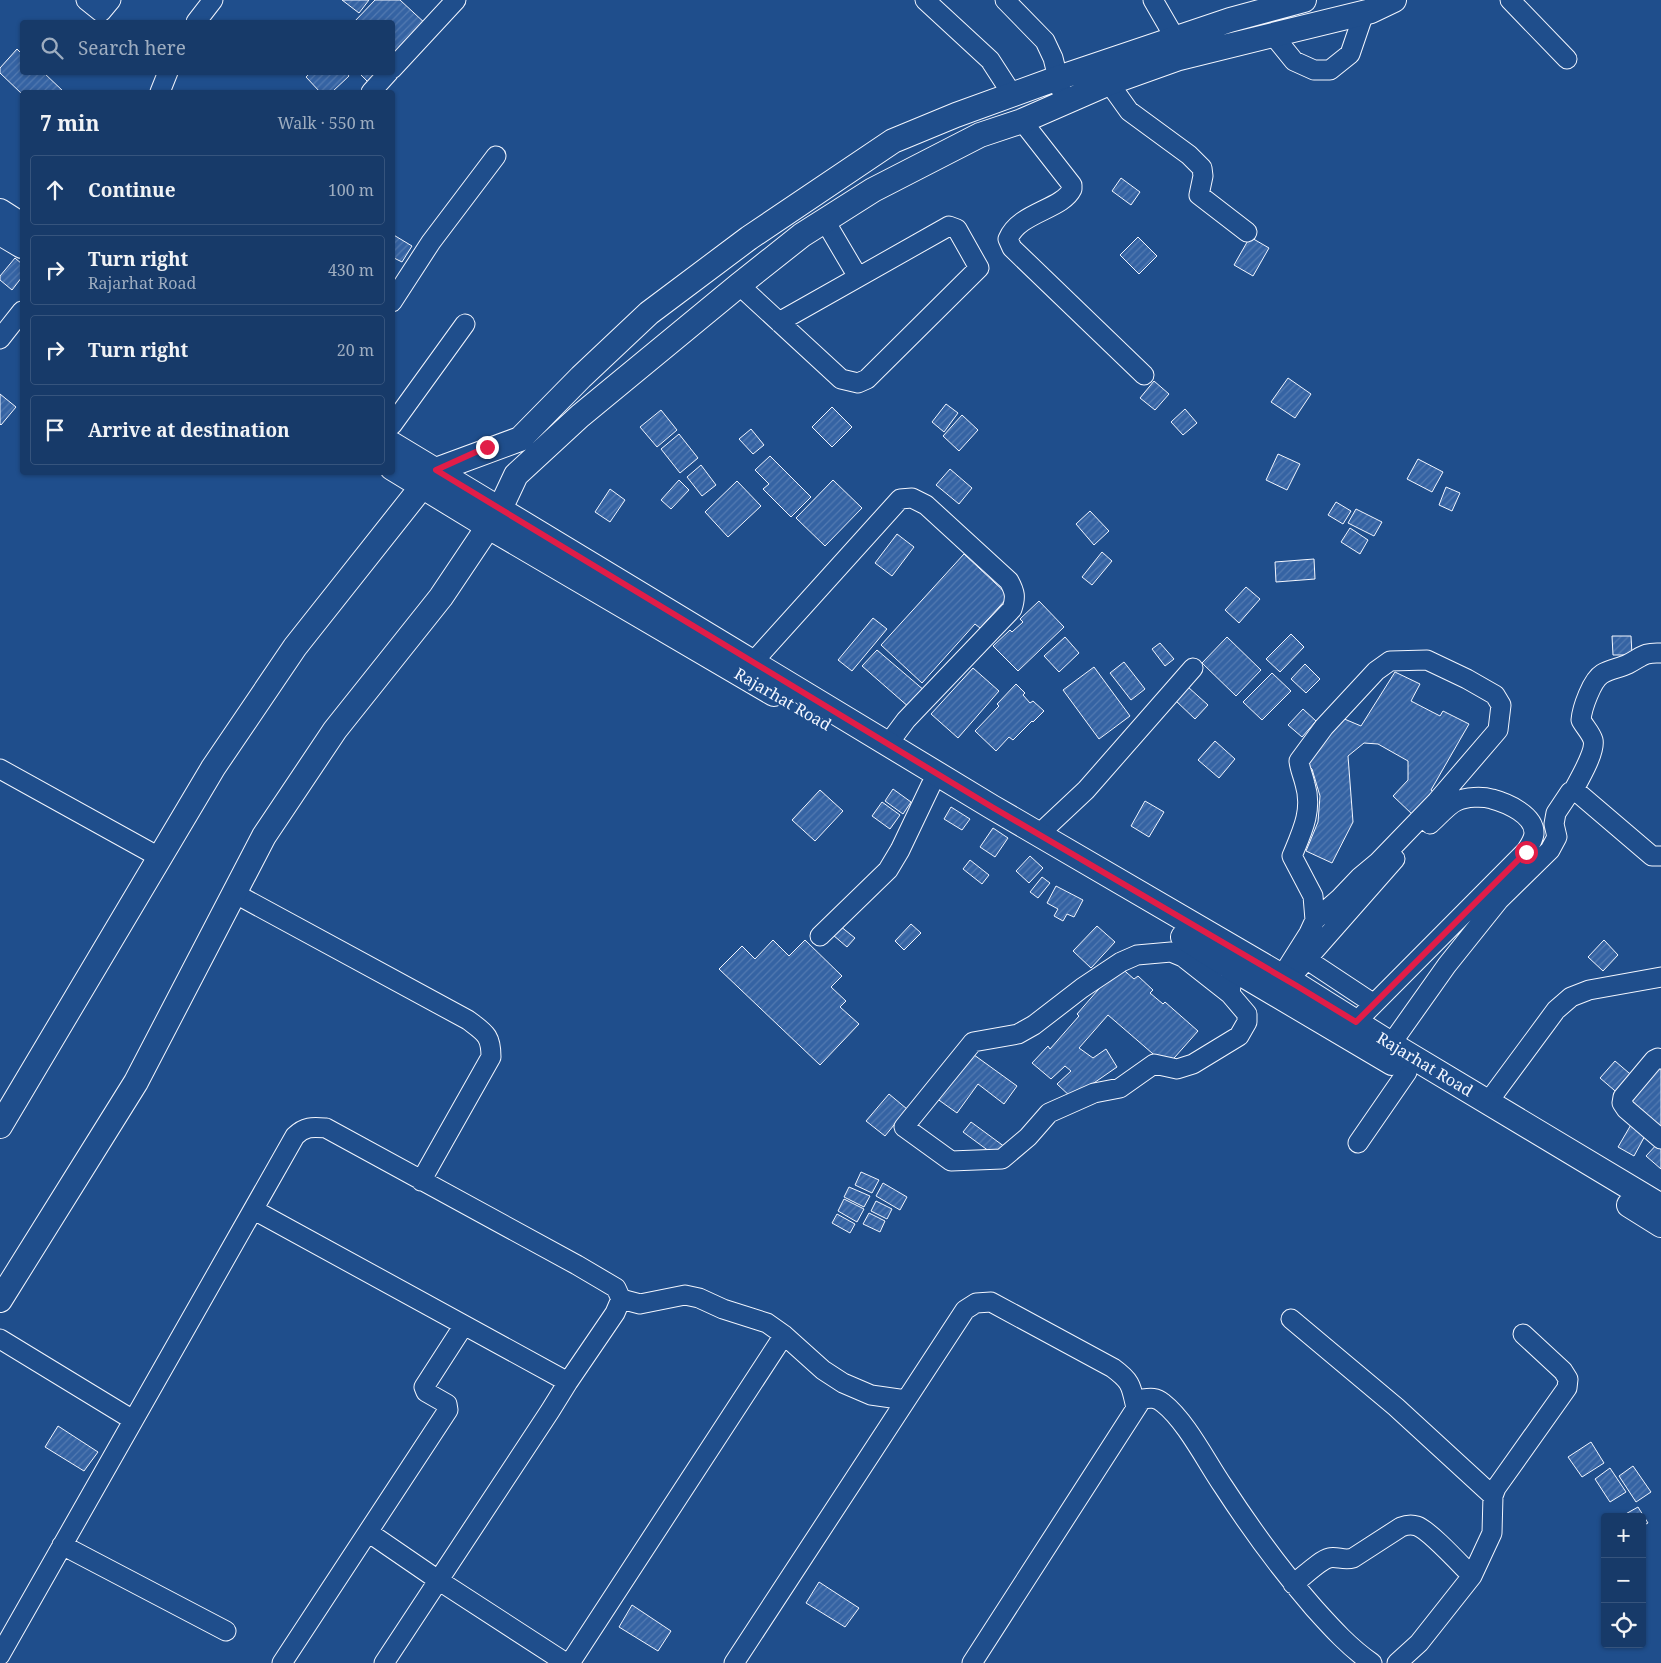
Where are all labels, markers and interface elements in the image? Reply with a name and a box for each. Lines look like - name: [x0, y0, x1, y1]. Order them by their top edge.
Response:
- search box: [20, 20, 395, 75]
- icon: search: [38, 34, 66, 62]
- text: Search here: [78, 35, 186, 61]
- text: 7 min: [40, 109, 99, 137]
- text: Walk · 550 m: [278, 112, 375, 134]
- icon: ahead: [41, 176, 69, 204]
- text: Continue: [88, 177, 176, 203]
- text: 100 m: [328, 179, 374, 201]
- text: Turn right: [88, 246, 188, 272]
- icon: right: [41, 256, 69, 284]
- text: 430 m: [328, 259, 374, 281]
- text: Rajarhat Road: [88, 272, 196, 294]
- icon: right: [41, 336, 69, 364]
- text: Turn right: [88, 337, 188, 363]
- text: 20 m: [337, 339, 374, 361]
- icon: arrive: [41, 416, 69, 444]
- text: Arrive at destination: [88, 417, 290, 443]
- route end: [476, 436, 499, 459]
- street label: Rajarhat Road: [731, 662, 836, 736]
- route start: [1515, 841, 1538, 864]
- street label: Rajarhat Road: [1373, 1027, 1477, 1101]
- map controls: [1601, 1513, 1646, 1648]
- button: +: [1601, 1513, 1646, 1558]
- button: −: [1601, 1558, 1646, 1603]
- button: locate: [1601, 1603, 1646, 1648]

